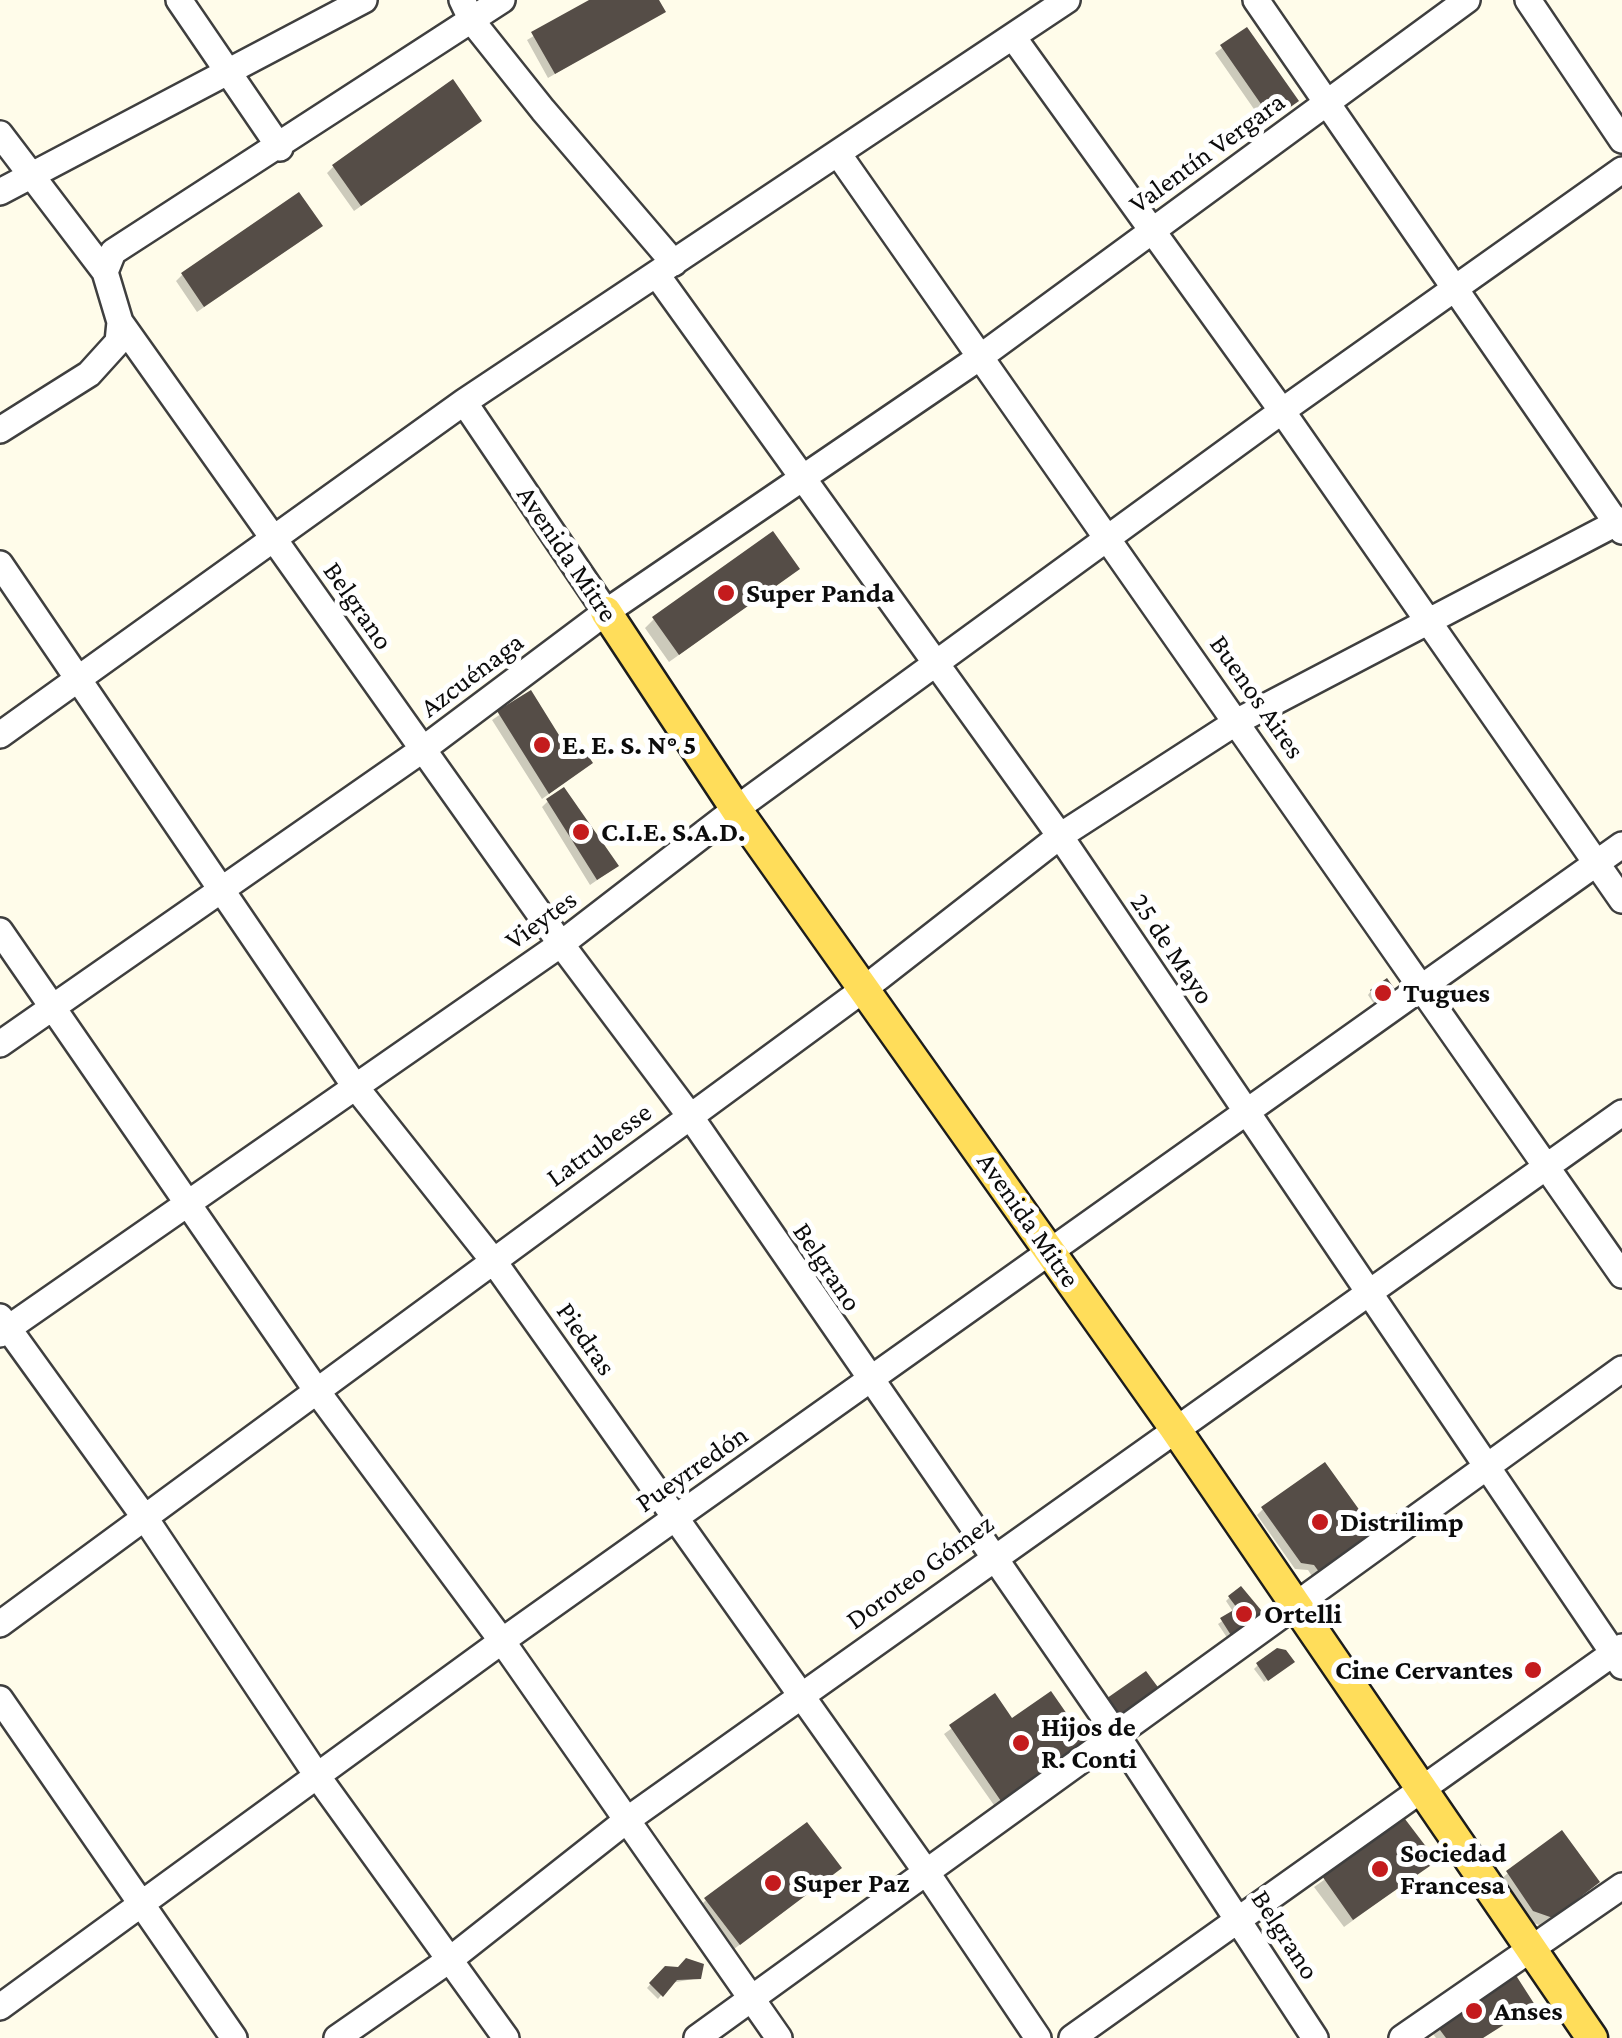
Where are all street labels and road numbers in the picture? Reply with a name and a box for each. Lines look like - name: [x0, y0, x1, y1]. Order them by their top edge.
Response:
- street label: Valentín Vergara: [1122, 85, 1292, 221]
- street label: Avenida Mitre: [509, 479, 625, 629]
- street label: Belgrano: [316, 555, 400, 657]
- street label: Azcuénaga: [414, 625, 530, 725]
- street label: Buenos Aires: [1202, 629, 1312, 765]
- street label: Vieytes: [499, 883, 583, 957]
- street label: 25 de Mayo: [1123, 887, 1221, 1011]
- street label: Latrubesse: [540, 1096, 658, 1194]
- street label: Avenida Mitre: [969, 1146, 1087, 1294]
- street label: Belgrano: [785, 1216, 869, 1318]
- street label: Piedras: [549, 1296, 623, 1382]
- street label: Pueyrredón: [629, 1418, 755, 1520]
- street label: Doroteo Gómez: [840, 1507, 1000, 1637]
- street label: Belgrano: [1244, 1884, 1326, 1986]

